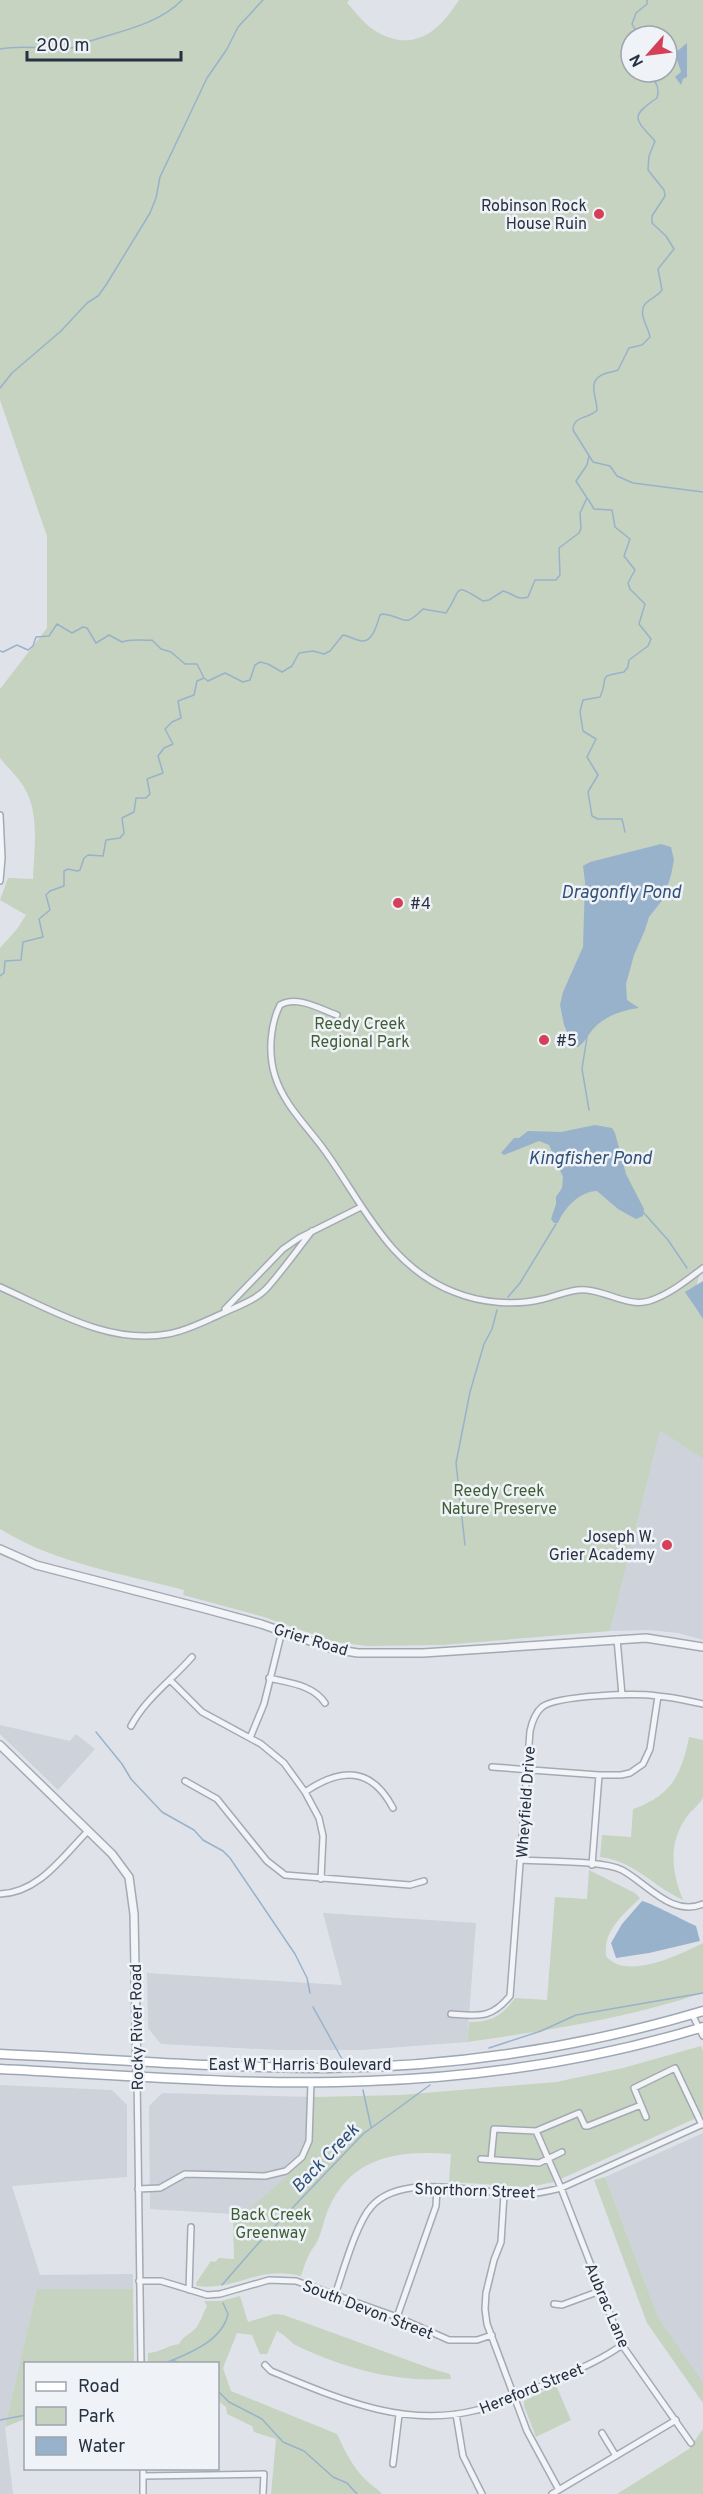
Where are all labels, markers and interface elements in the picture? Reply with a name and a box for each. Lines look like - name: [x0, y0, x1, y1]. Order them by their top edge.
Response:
- scale bar: [27, 24, 182, 62]
- north arrow: [619, 24, 679, 84]
- text: 200 m: [36, 35, 89, 58]
- text: N: [626, 50, 649, 70]
- place label: Robinson Rock House Ruin: [481, 197, 587, 235]
- marker: Robinson Rock House Ruin: [592, 207, 606, 221]
- water label: Dragonfly Pond: [561, 882, 682, 905]
- place label: #4: [410, 895, 431, 915]
- marker: #4: [391, 896, 405, 910]
- park label: Reedy Creek Regional Park: [310, 1015, 410, 1053]
- place label: #5: [556, 1032, 577, 1052]
- marker: #5: [537, 1033, 551, 1047]
- water label: Kingfisher Pond: [528, 1148, 653, 1171]
- park label: Reedy Creek Nature Preserve: [441, 1482, 557, 1520]
- place label: Joseph W. Grier Academy: [549, 1528, 655, 1566]
- marker: Joseph W. Grier Academy: [660, 1538, 674, 1552]
- street label: Grier Road: [271, 1620, 350, 1662]
- street label: Wheyfield Drive: [513, 1745, 541, 1859]
- street label: Rocky River Road: [127, 1964, 149, 2090]
- street label: East W T Harris Boulevard: [209, 2056, 391, 2076]
- water label: Back Creek: [287, 2119, 366, 2199]
- street label: Shorthorn Street: [414, 2180, 536, 2204]
- park label: Back Creek Greenway: [230, 2206, 312, 2244]
- street label: Aubrac Lane: [579, 2260, 633, 2351]
- street label: South Devon Street: [299, 2277, 436, 2345]
- street label: Hereford Street: [477, 2360, 587, 2420]
- legend: [24, 2362, 219, 2470]
- text: Road: [78, 2376, 120, 2399]
- text: Park: [78, 2406, 115, 2429]
- text: Water: [78, 2436, 125, 2459]

